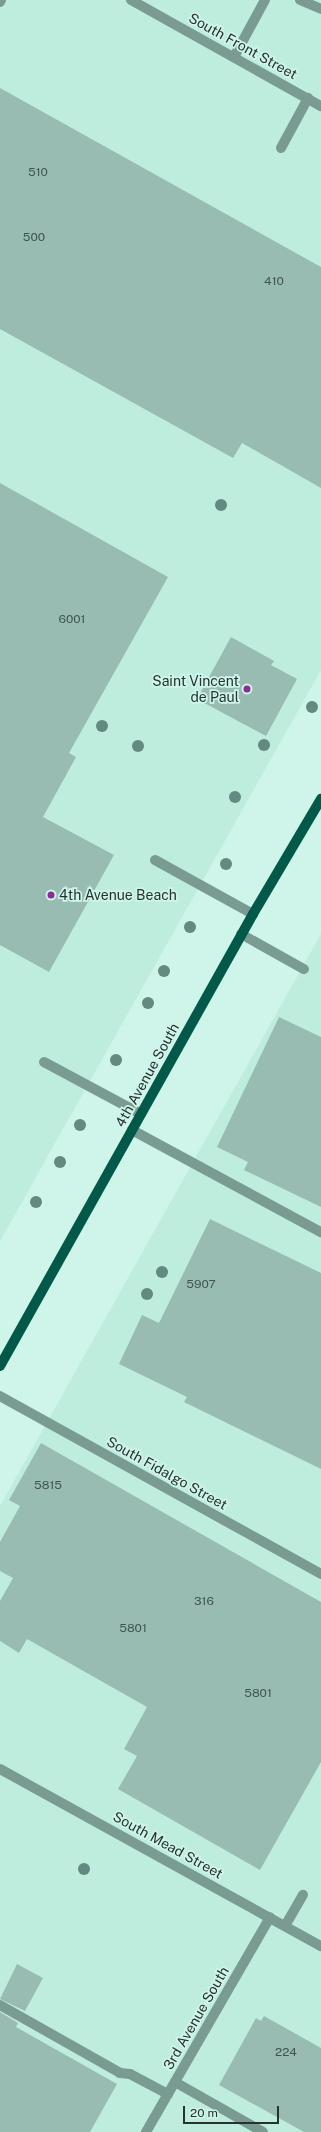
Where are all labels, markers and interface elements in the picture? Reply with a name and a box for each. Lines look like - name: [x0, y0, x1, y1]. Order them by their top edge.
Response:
- street label: South Front Street: [186, 9, 300, 83]
- house number: 510: [28, 166, 48, 180]
- house number: 500: [23, 231, 45, 245]
- house number: 410: [264, 275, 284, 289]
- house number: 6001: [59, 613, 85, 627]
- place label: Saint Vincent de Paul: [152, 673, 239, 706]
- marker: Saint Vincent de Paul: [242, 684, 252, 694]
- place label: 4th Avenue Beach: [59, 887, 177, 903]
- marker: 4th Avenue Beach: [46, 890, 56, 900]
- street label: 4th Avenue South: [112, 1020, 182, 1130]
- house number: 5907: [186, 1278, 216, 1292]
- street label: South Fidalgo Street: [104, 1433, 230, 1513]
- house number: 5815: [34, 1479, 62, 1493]
- house number: 316: [194, 1595, 214, 1609]
- house number: 5801: [119, 1622, 147, 1636]
- house number: 5801: [244, 1687, 272, 1701]
- street label: South Mead Street: [110, 1808, 226, 1882]
- street label: 3rd Avenue South: [160, 1963, 232, 2073]
- house number: 224: [275, 2046, 297, 2060]
- scale bar: [185, 2098, 281, 2124]
- text: 20 m: [190, 2106, 218, 2120]

